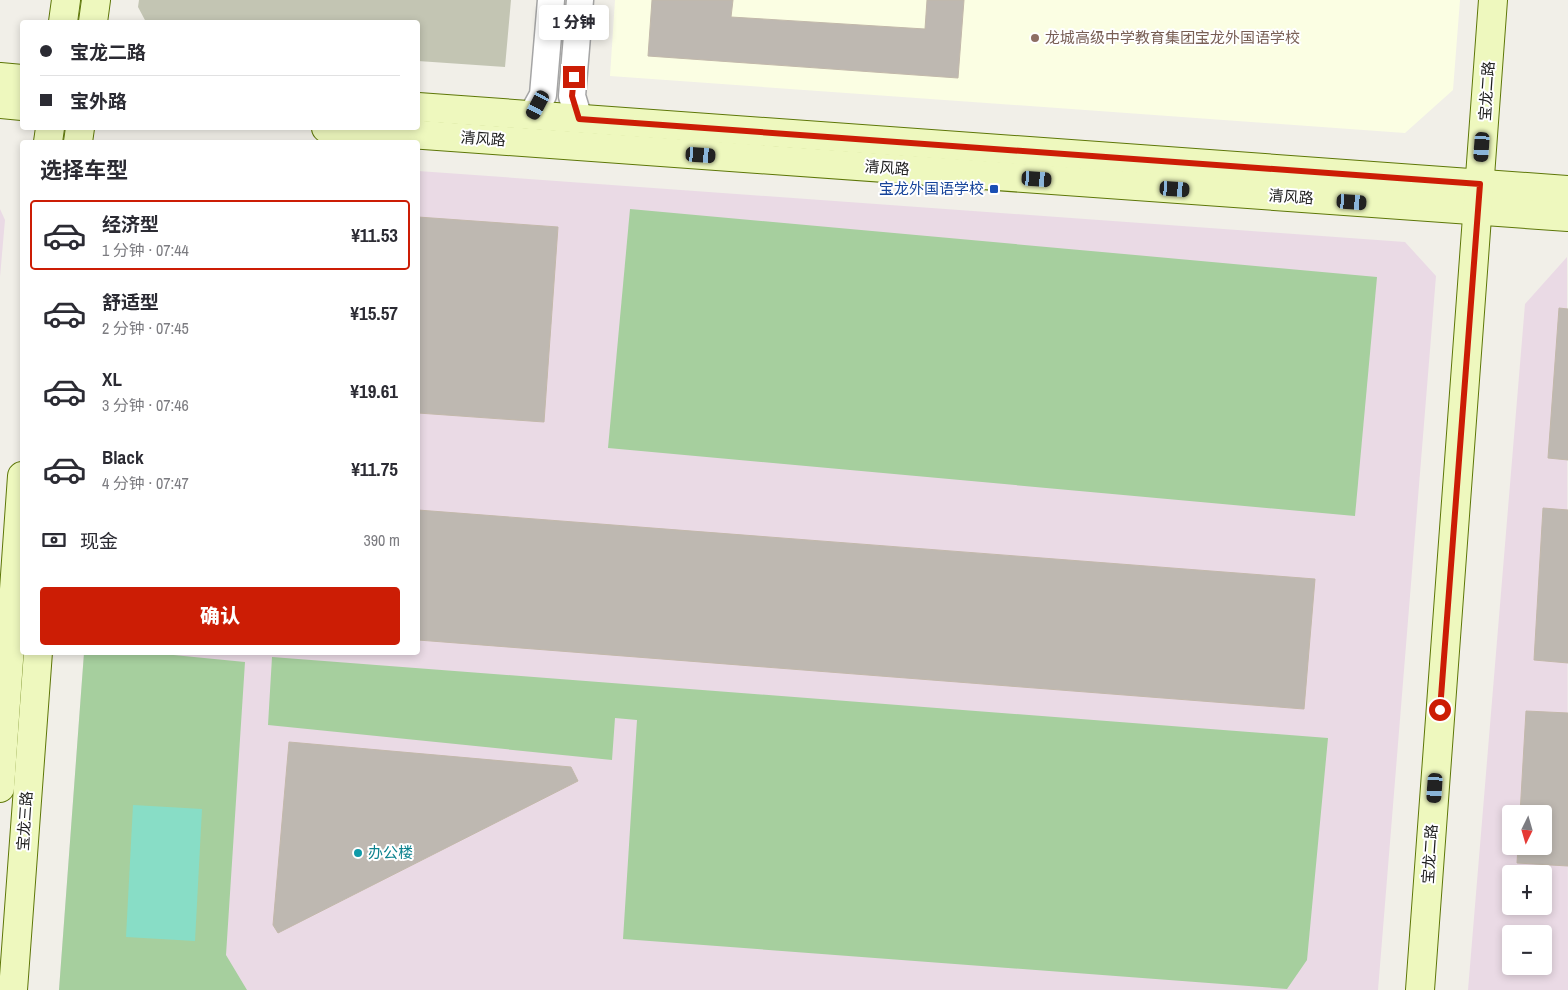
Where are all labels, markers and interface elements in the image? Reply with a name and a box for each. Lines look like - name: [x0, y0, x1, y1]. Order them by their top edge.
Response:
- callout: 1 分钟: [539, 5, 609, 40]
- text: 1 分钟: [553, 11, 595, 33]
- place label: 龙城高级中学教育集团宝龙外国语学校: [1045, 27, 1300, 48]
- marker: 龙城高级中学教育集团宝龙外国语学校: [1029, 32, 1041, 44]
- text: 宝龙二路: [70, 39, 146, 65]
- street label: 宝龙二路: [1474, 60, 1499, 122]
- route end: [563, 66, 585, 88]
- text: 宝外路: [70, 88, 127, 114]
- car: [524, 88, 551, 122]
- street label: 清风路: [460, 126, 506, 151]
- car: [1473, 132, 1490, 162]
- car: [685, 146, 716, 164]
- text: 选择车型: [40, 155, 128, 185]
- street label: 清风路: [864, 155, 910, 180]
- car: [1021, 170, 1052, 188]
- place label: 宝龙外国语学校: [879, 178, 984, 199]
- car: [1159, 180, 1190, 198]
- marker: 宝龙外国语学校: [988, 183, 1000, 195]
- street label: 清风路: [1268, 184, 1314, 209]
- car: [1336, 193, 1367, 211]
- text: 经济型: [102, 211, 159, 237]
- icon: car: [42, 213, 87, 258]
- text: ¥11.53: [351, 222, 398, 248]
- text: 1 分钟 · 07:44: [102, 239, 189, 261]
- text: 舒适型: [102, 289, 159, 315]
- icon: car: [42, 291, 87, 336]
- text: ¥15.57: [350, 300, 398, 326]
- text: 2 分钟 · 07:45: [102, 317, 189, 339]
- text: XL: [102, 366, 122, 392]
- icon: car: [42, 369, 87, 414]
- text: ¥19.61: [350, 378, 398, 404]
- text: 3 分钟 · 07:46: [102, 394, 189, 416]
- text: Black: [102, 444, 144, 470]
- icon: car: [42, 447, 87, 492]
- text: ¥11.75: [351, 456, 398, 482]
- text: 4 分钟 · 07:47: [102, 472, 189, 494]
- icon: cash: [40, 526, 68, 554]
- text: 现金: [80, 528, 118, 554]
- text: 390 m: [364, 529, 400, 551]
- button: 确认: [40, 587, 400, 645]
- route start: [1429, 699, 1451, 721]
- car: [1426, 773, 1443, 803]
- street label: 宝龙三路: [12, 790, 37, 852]
- north arrow: [1502, 805, 1552, 855]
- map controls: [1502, 805, 1552, 975]
- street label: 宝龙二路: [1417, 823, 1442, 885]
- place label: 办公楼: [368, 842, 413, 863]
- marker: 办公楼: [352, 847, 364, 859]
- button: +: [1502, 865, 1552, 915]
- button: −: [1502, 925, 1552, 975]

